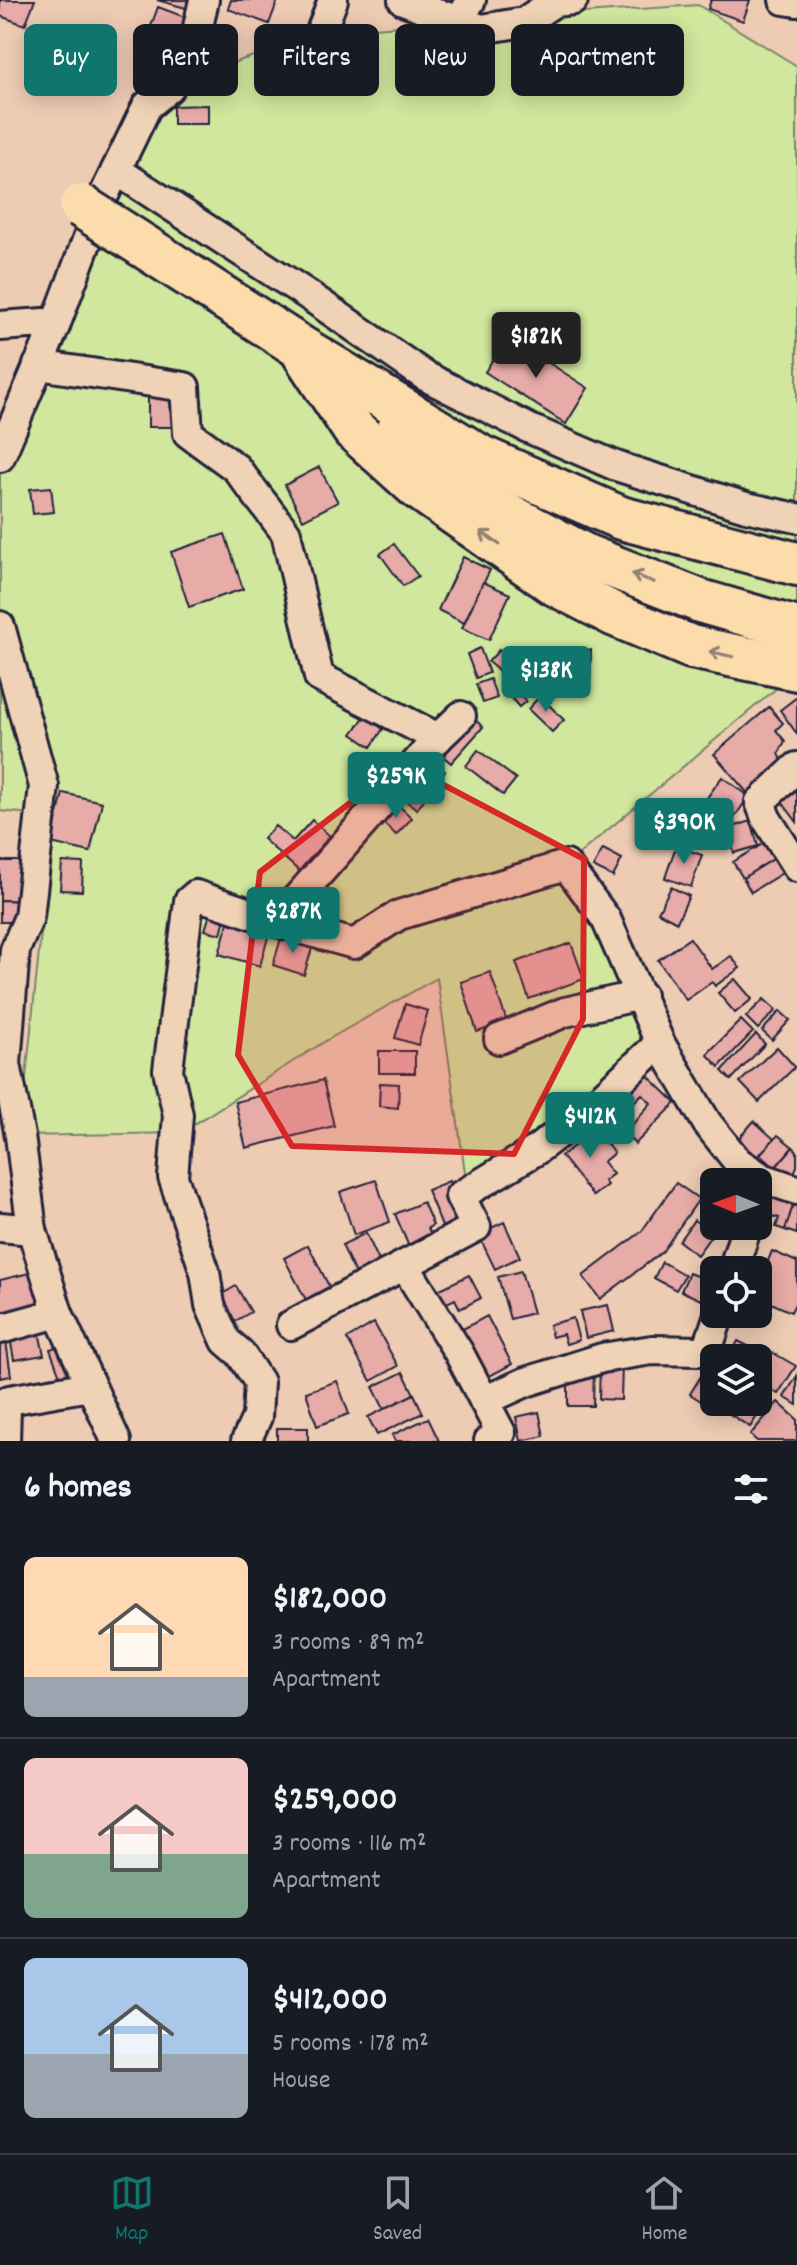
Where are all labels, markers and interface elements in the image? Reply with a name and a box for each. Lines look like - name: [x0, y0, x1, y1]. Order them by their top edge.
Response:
- chip: Buy: [24, 24, 117, 96]
- chip: Rent: [133, 24, 238, 96]
- chip: Filters: [254, 24, 379, 96]
- chip: New: [395, 24, 495, 96]
- chip: Apartment: [511, 24, 684, 96]
- pin: $182K: [480, 312, 592, 380]
- text: $182K: [510, 319, 562, 356]
- one-way arrow: [479, 530, 501, 546]
- one-way arrow: [631, 570, 656, 584]
- pin: $138K: [490, 646, 602, 714]
- one-way arrow: [708, 646, 734, 661]
- text: $138K: [520, 653, 572, 690]
- pin: $259K: [340, 752, 452, 820]
- text: $259K: [366, 759, 426, 796]
- pin: $390K: [628, 798, 740, 866]
- text: $390K: [653, 805, 715, 842]
- pin: $287K: [237, 887, 349, 955]
- text: $287K: [265, 894, 321, 931]
- pin: $412K: [534, 1092, 646, 1160]
- text: $412K: [563, 1099, 617, 1136]
- north arrow: [700, 1168, 772, 1240]
- map controls: [700, 1168, 772, 1416]
- button: locate: [700, 1256, 772, 1328]
- button: layers: [700, 1344, 772, 1416]
- text: 6 homes: [24, 1465, 132, 1514]
- icon: filters: [729, 1467, 773, 1511]
- text: $182,000: [272, 1576, 387, 1625]
- icon: home: [88, 1589, 184, 1685]
- text: 3 rooms · 89 m²: [272, 1625, 425, 1662]
- text: Apartment: [272, 1662, 381, 1699]
- text: $259,000: [272, 1777, 397, 1826]
- icon: home: [88, 1790, 184, 1886]
- text: 3 rooms · 116 m²: [272, 1826, 426, 1863]
- text: Apartment: [272, 1863, 381, 1900]
- text: $412,000: [272, 1977, 388, 2026]
- icon: home: [88, 1990, 184, 2086]
- text: 5 rooms · 178 m²: [272, 2026, 429, 2063]
- text: House: [272, 2063, 330, 2100]
- tab: Map: [110, 2171, 154, 2250]
- tab: Saved: [373, 2171, 422, 2250]
- tab: Home: [641, 2171, 687, 2250]

